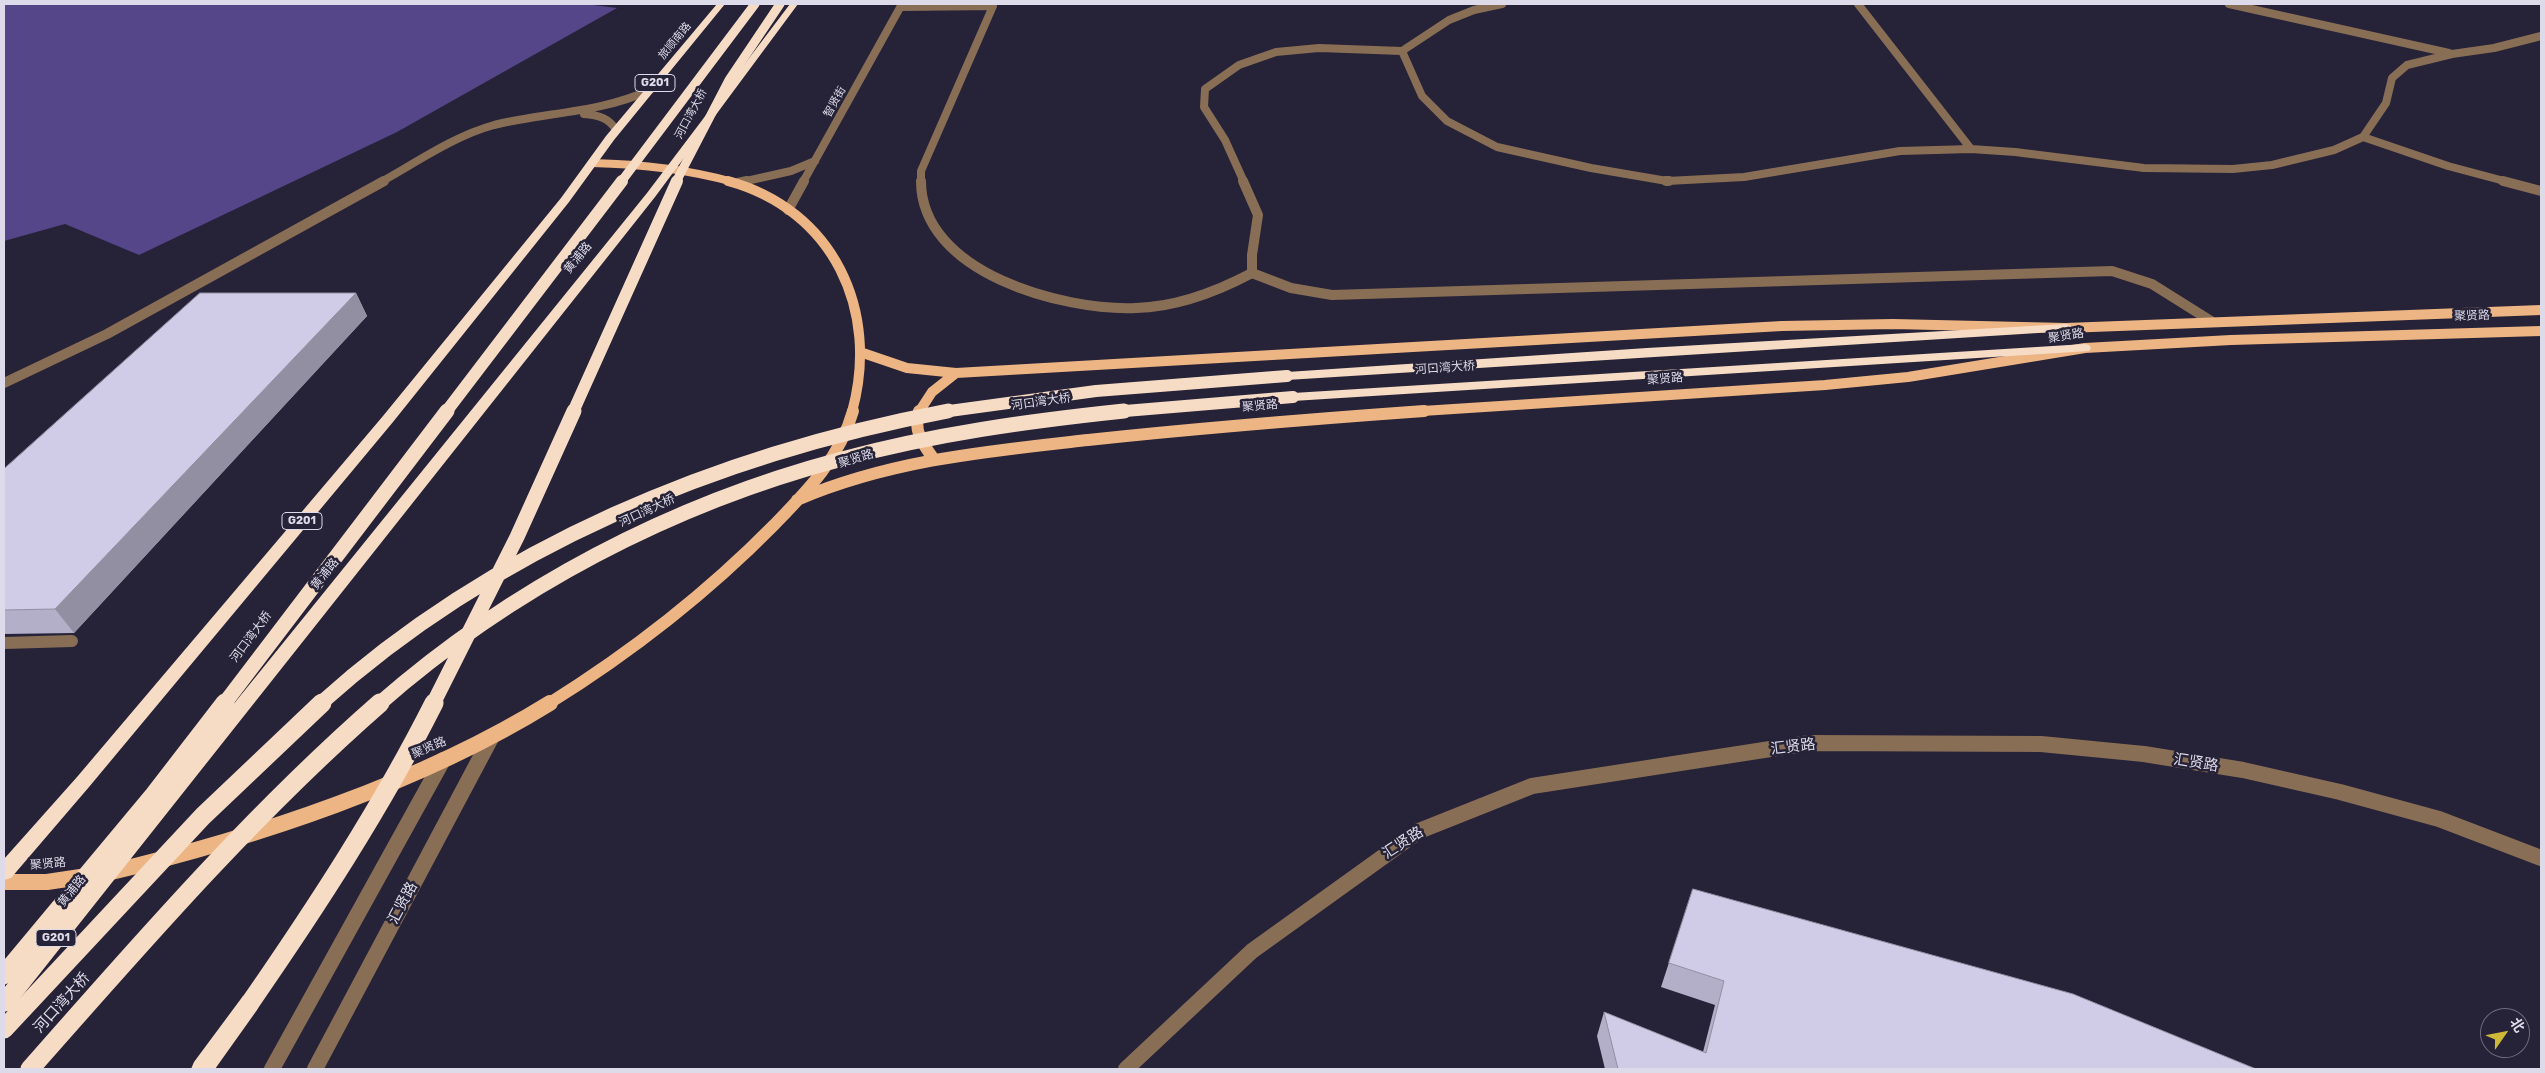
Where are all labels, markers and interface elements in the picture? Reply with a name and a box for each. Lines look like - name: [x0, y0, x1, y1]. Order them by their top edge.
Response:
- street label: 旅顺南路: [656, 20, 694, 62]
- road number: G201: [635, 75, 675, 92]
- street label: 智贤街: [821, 84, 849, 120]
- street label: 河口湾大桥: [672, 87, 710, 141]
- street label: 黄浦路: [561, 239, 595, 277]
- street label: 聚贤路: [2454, 308, 2490, 324]
- street label: 聚贤路: [2047, 326, 2085, 346]
- street label: 河口湾大桥: [1415, 359, 1475, 377]
- street label: 聚贤路: [1647, 371, 1683, 387]
- street label: 河口湾大桥: [1010, 391, 1072, 413]
- street label: 聚贤路: [1241, 397, 1279, 415]
- street label: 聚贤路: [837, 447, 875, 471]
- street label: 河口湾大桥: [617, 492, 677, 530]
- road number: G201: [282, 512, 322, 530]
- street label: 黄浦路: [308, 555, 342, 593]
- street label: 河口湾大桥: [227, 609, 275, 665]
- street label: 聚贤路: [410, 734, 448, 762]
- street label: 汇贤路: [1770, 735, 1816, 759]
- street label: 汇贤路: [2172, 751, 2220, 775]
- street label: 汇贤路: [1379, 823, 1427, 863]
- street label: 聚贤路: [29, 855, 67, 873]
- street label: 黄浦路: [55, 872, 89, 910]
- street label: 汇贤路: [384, 879, 422, 927]
- road number: G201: [36, 930, 76, 946]
- street label: 河口湾大桥: [30, 969, 94, 1037]
- north arrow: [2480, 1008, 2530, 1058]
- text: 北: [2506, 1015, 2528, 1036]

